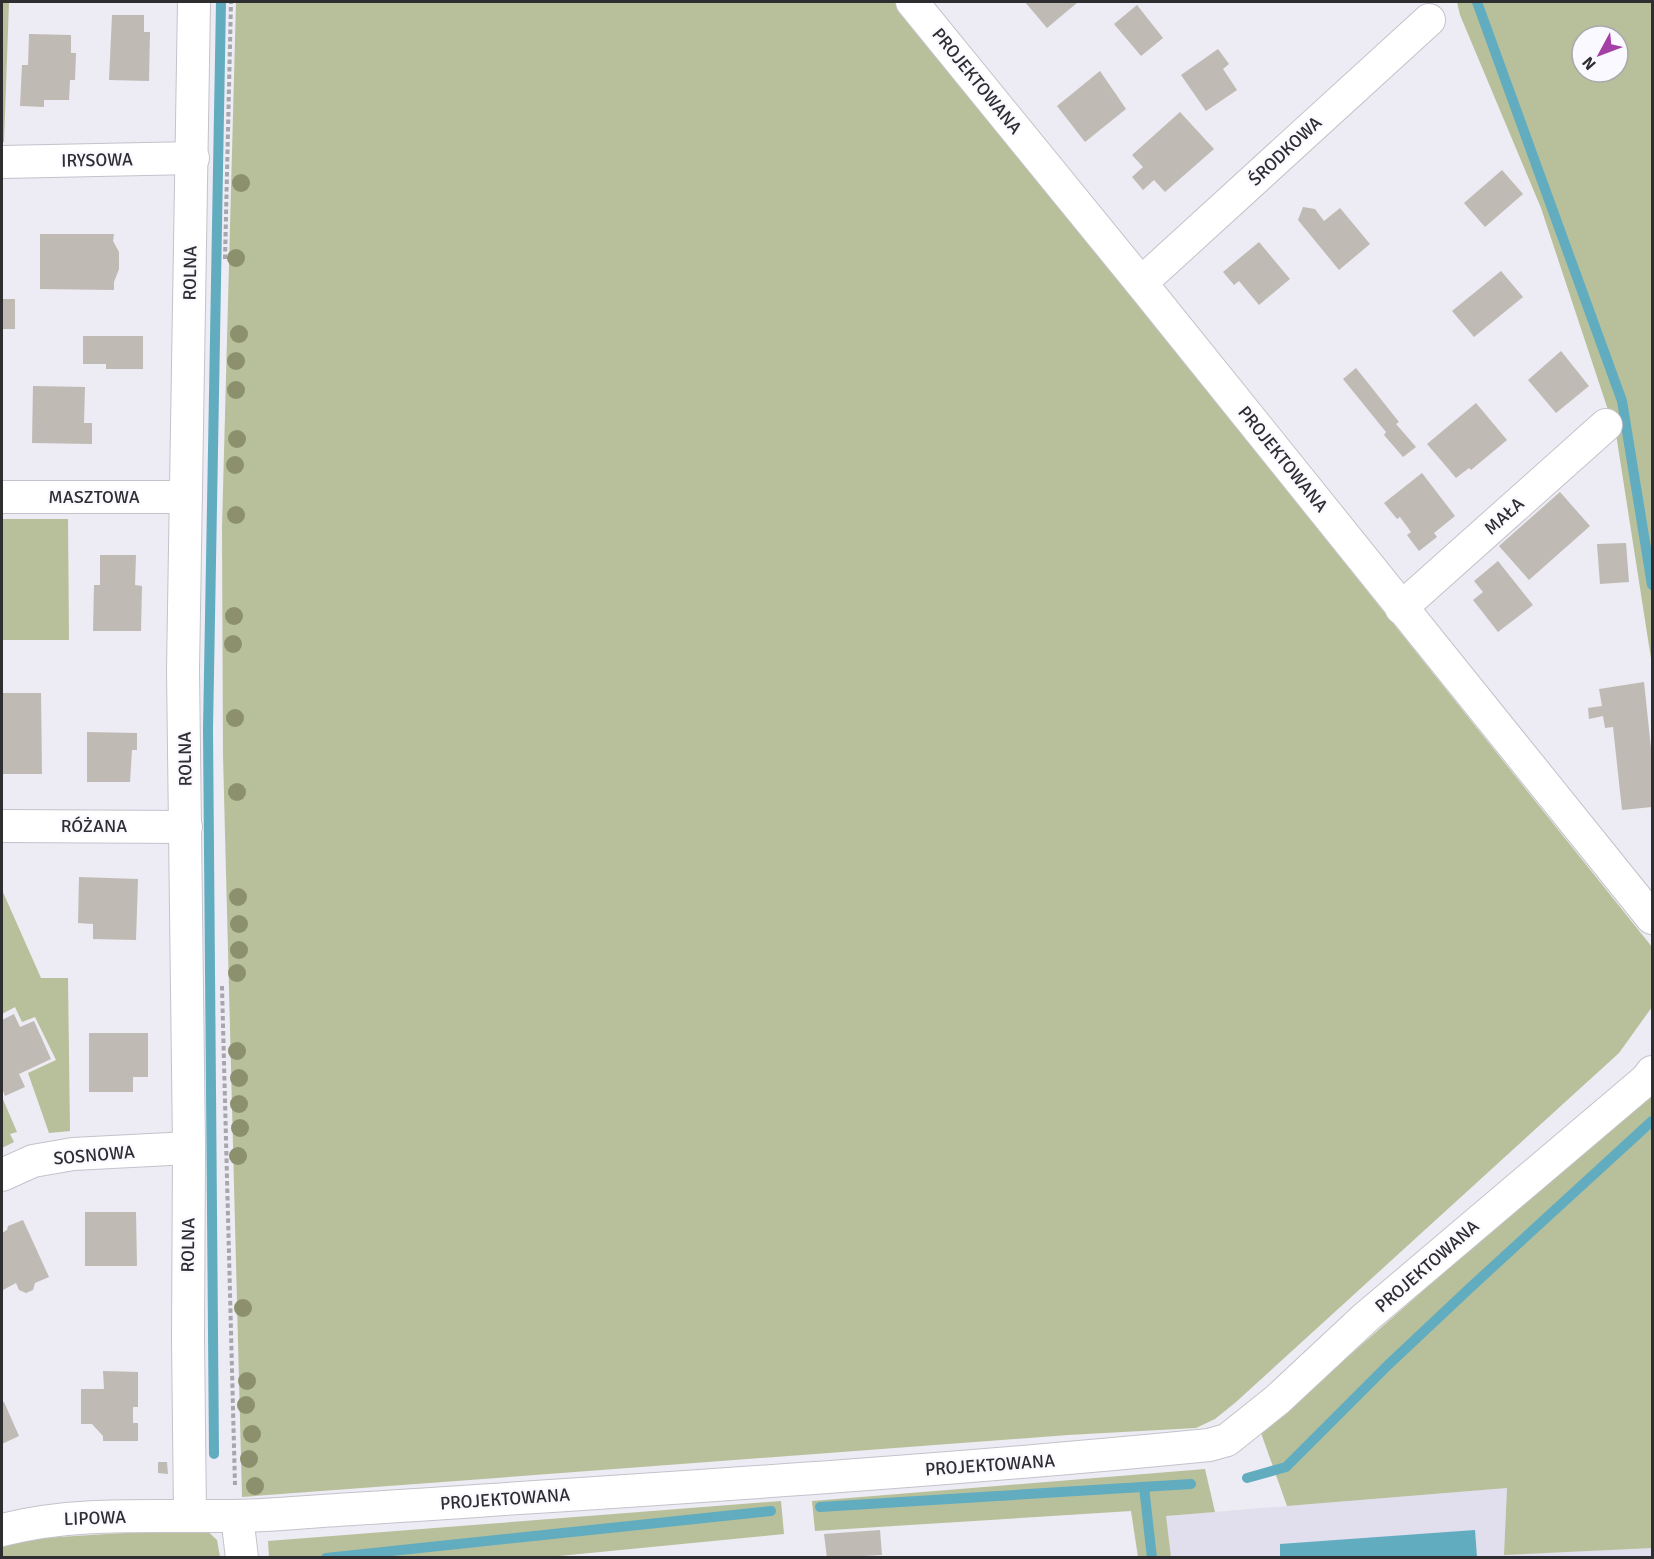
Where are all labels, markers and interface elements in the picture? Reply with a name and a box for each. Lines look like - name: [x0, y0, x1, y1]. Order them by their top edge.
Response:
- street label: PROJEKTOWANA: [927, 23, 1027, 139]
- north arrow: [1570, 24, 1630, 84]
- text: N: [1578, 52, 1601, 74]
- street label: ŚRODKOWA: [1244, 112, 1326, 190]
- street label: IRYSOWA: [61, 148, 133, 172]
- street label: ROLNA: [179, 245, 201, 301]
- street label: PROJEKTOWANA: [1233, 401, 1333, 517]
- street label: MASZTOWA: [48, 486, 140, 508]
- street label: MAŁA: [1480, 492, 1528, 540]
- street label: ROLNA: [174, 731, 196, 787]
- street label: RÓŻANA: [61, 815, 127, 837]
- street label: SOSNOWA: [52, 1140, 136, 1170]
- street label: PROJEKTOWANA: [1371, 1215, 1483, 1317]
- street label: ROLNA: [177, 1217, 199, 1273]
- street label: PROJEKTOWANA: [924, 1449, 1056, 1481]
- street label: PROJEKTOWANA: [439, 1483, 571, 1515]
- street label: LIPOWA: [63, 1506, 127, 1530]

